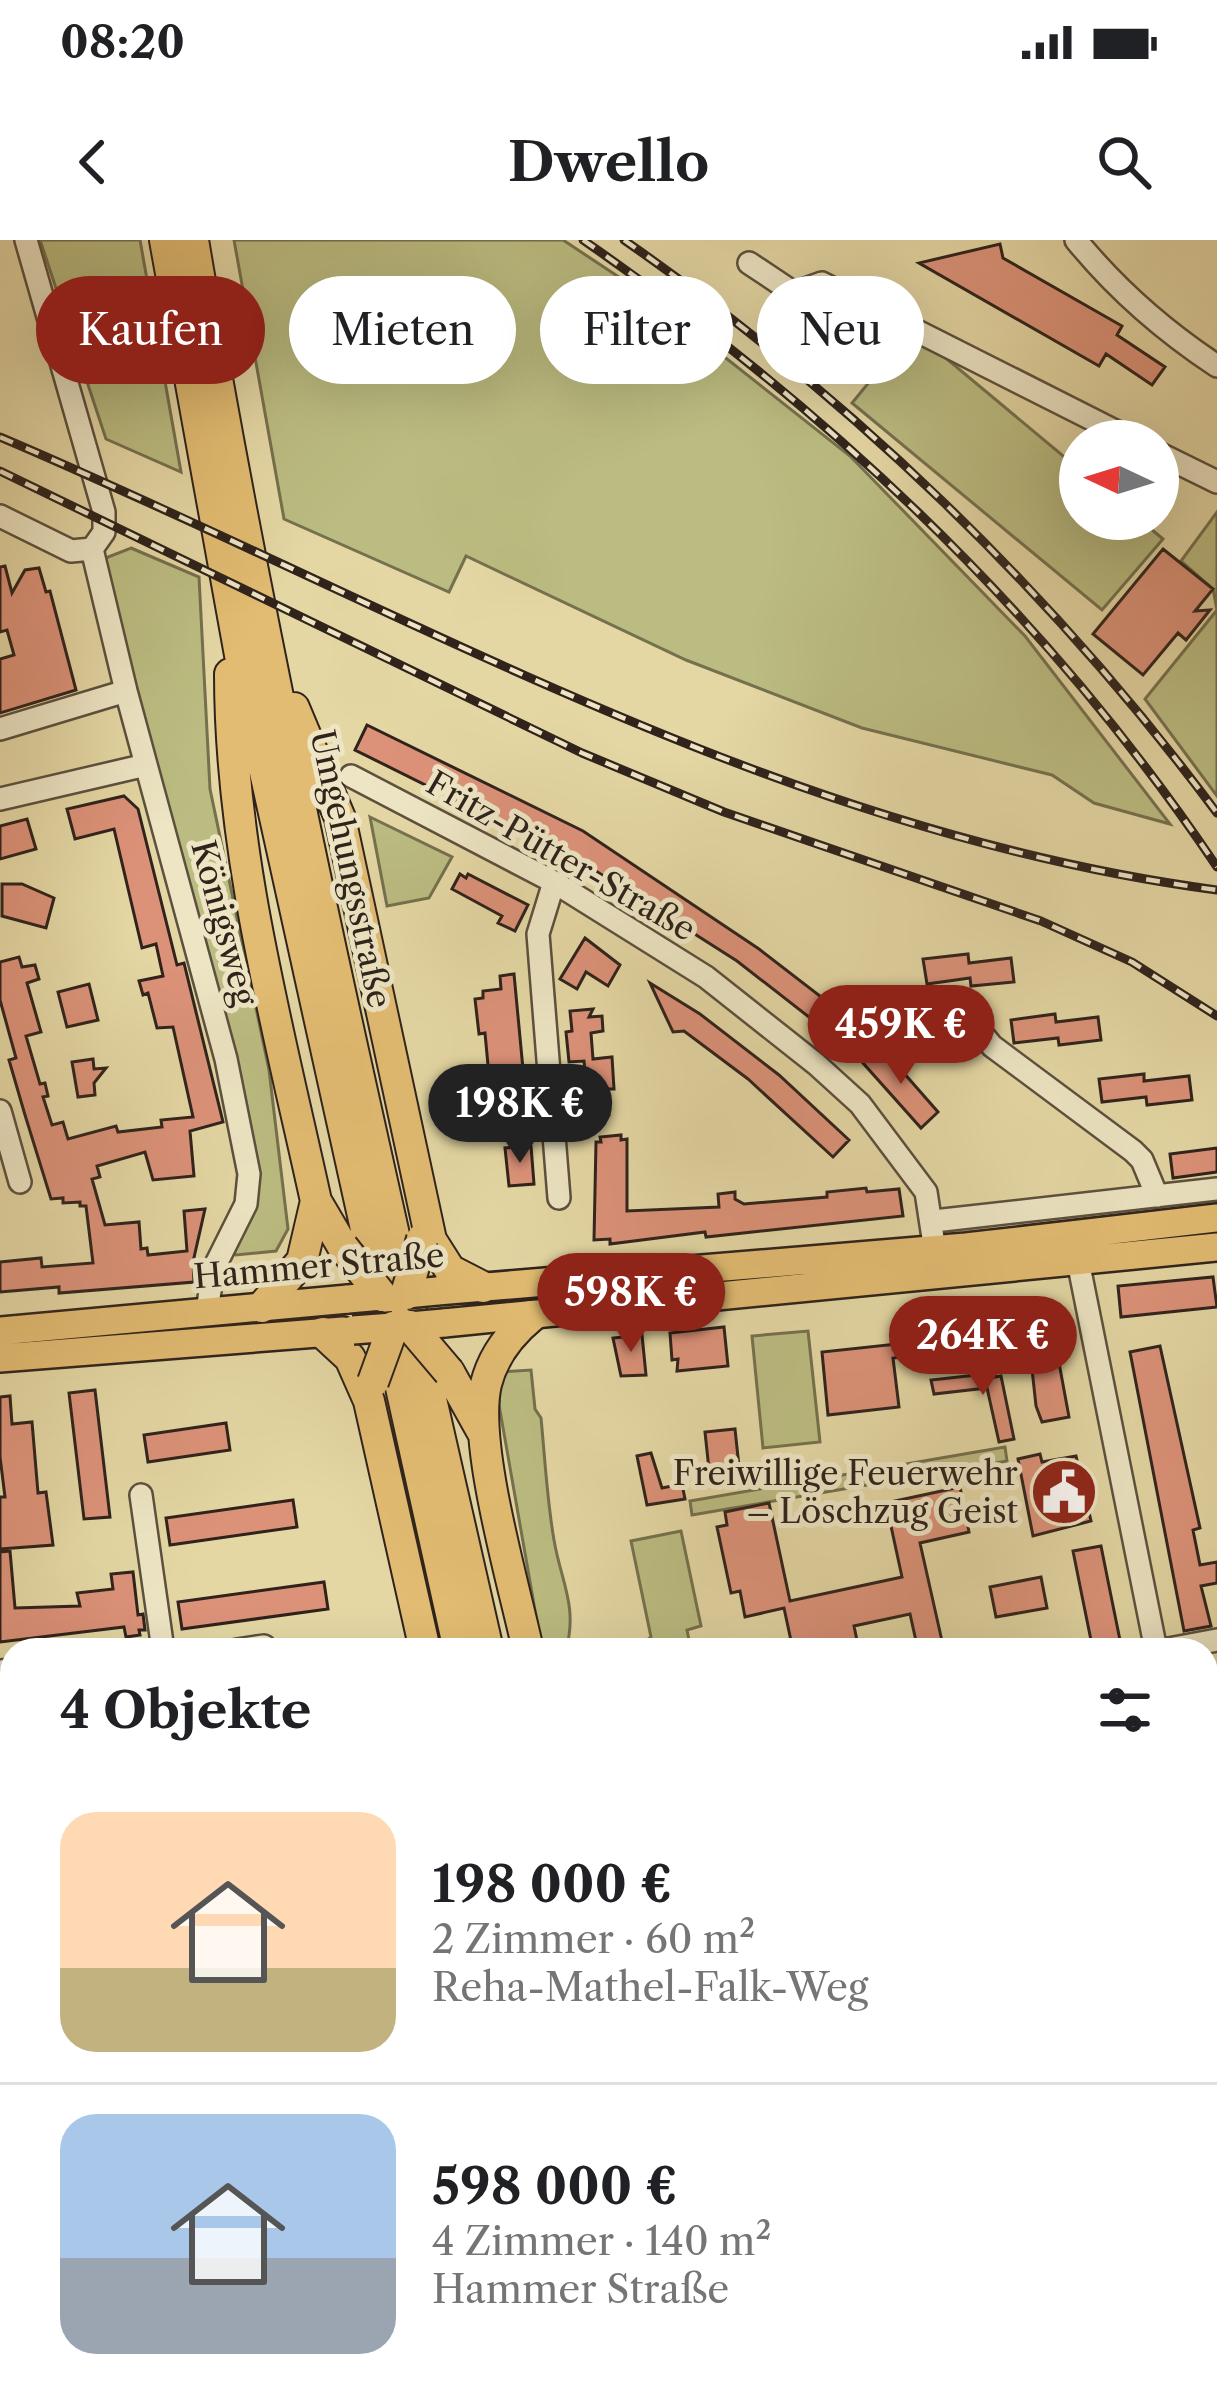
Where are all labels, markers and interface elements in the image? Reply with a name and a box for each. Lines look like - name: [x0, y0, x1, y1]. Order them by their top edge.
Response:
- text: 08:20: [60, 14, 185, 70]
- icon: back: [60, 129, 126, 195]
- text: Dwello: [508, 129, 709, 195]
- icon: search: [1091, 129, 1157, 195]
- chip: Kaufen: [36, 276, 265, 384]
- chip: Mieten: [289, 276, 516, 384]
- chip: Filter: [540, 276, 733, 384]
- chip: Neu: [757, 276, 924, 384]
- north arrow: [1059, 420, 1179, 540]
- map controls: [1059, 420, 1179, 540]
- street label: Umgehungsstraße: [302, 726, 400, 1012]
- street label: Fritz-Pütter-Straße: [419, 762, 703, 950]
- street label: Königsweg: [182, 836, 266, 1011]
- pin: 459K €: [803, 985, 999, 1087]
- text: 459K €: [835, 1000, 967, 1048]
- pin: 198K €: [422, 1064, 618, 1166]
- text: 198K €: [455, 1079, 585, 1127]
- street label: Hammer Straße: [192, 1235, 446, 1297]
- pin: 598K €: [533, 1253, 729, 1355]
- text: 598K €: [564, 1268, 698, 1316]
- pin: 264K €: [885, 1296, 1081, 1398]
- text: 264K €: [916, 1311, 1050, 1359]
- place label: Freiwillige Feuerwehr – Löschzug Geist: [673, 1453, 1018, 1532]
- public building icon: Freiwillige Feuerwehr – Löschzug Geist: [1029, 1457, 1099, 1527]
- icon: filters: [1092, 1677, 1158, 1743]
- text: 4 Objekte: [60, 1679, 311, 1741]
- text: 198 000 €: [432, 1853, 672, 1915]
- icon: home: [156, 1860, 300, 2004]
- text: 2 Zimmer · 60 m²: [432, 1915, 755, 1963]
- text: Reha-Mathel-Falk-Weg: [432, 1963, 868, 2011]
- text: 598 000 €: [432, 2155, 677, 2217]
- icon: home: [156, 2162, 300, 2306]
- text: 4 Zimmer · 140 m²: [432, 2217, 771, 2265]
- text: Hammer Straße: [432, 2265, 729, 2313]

